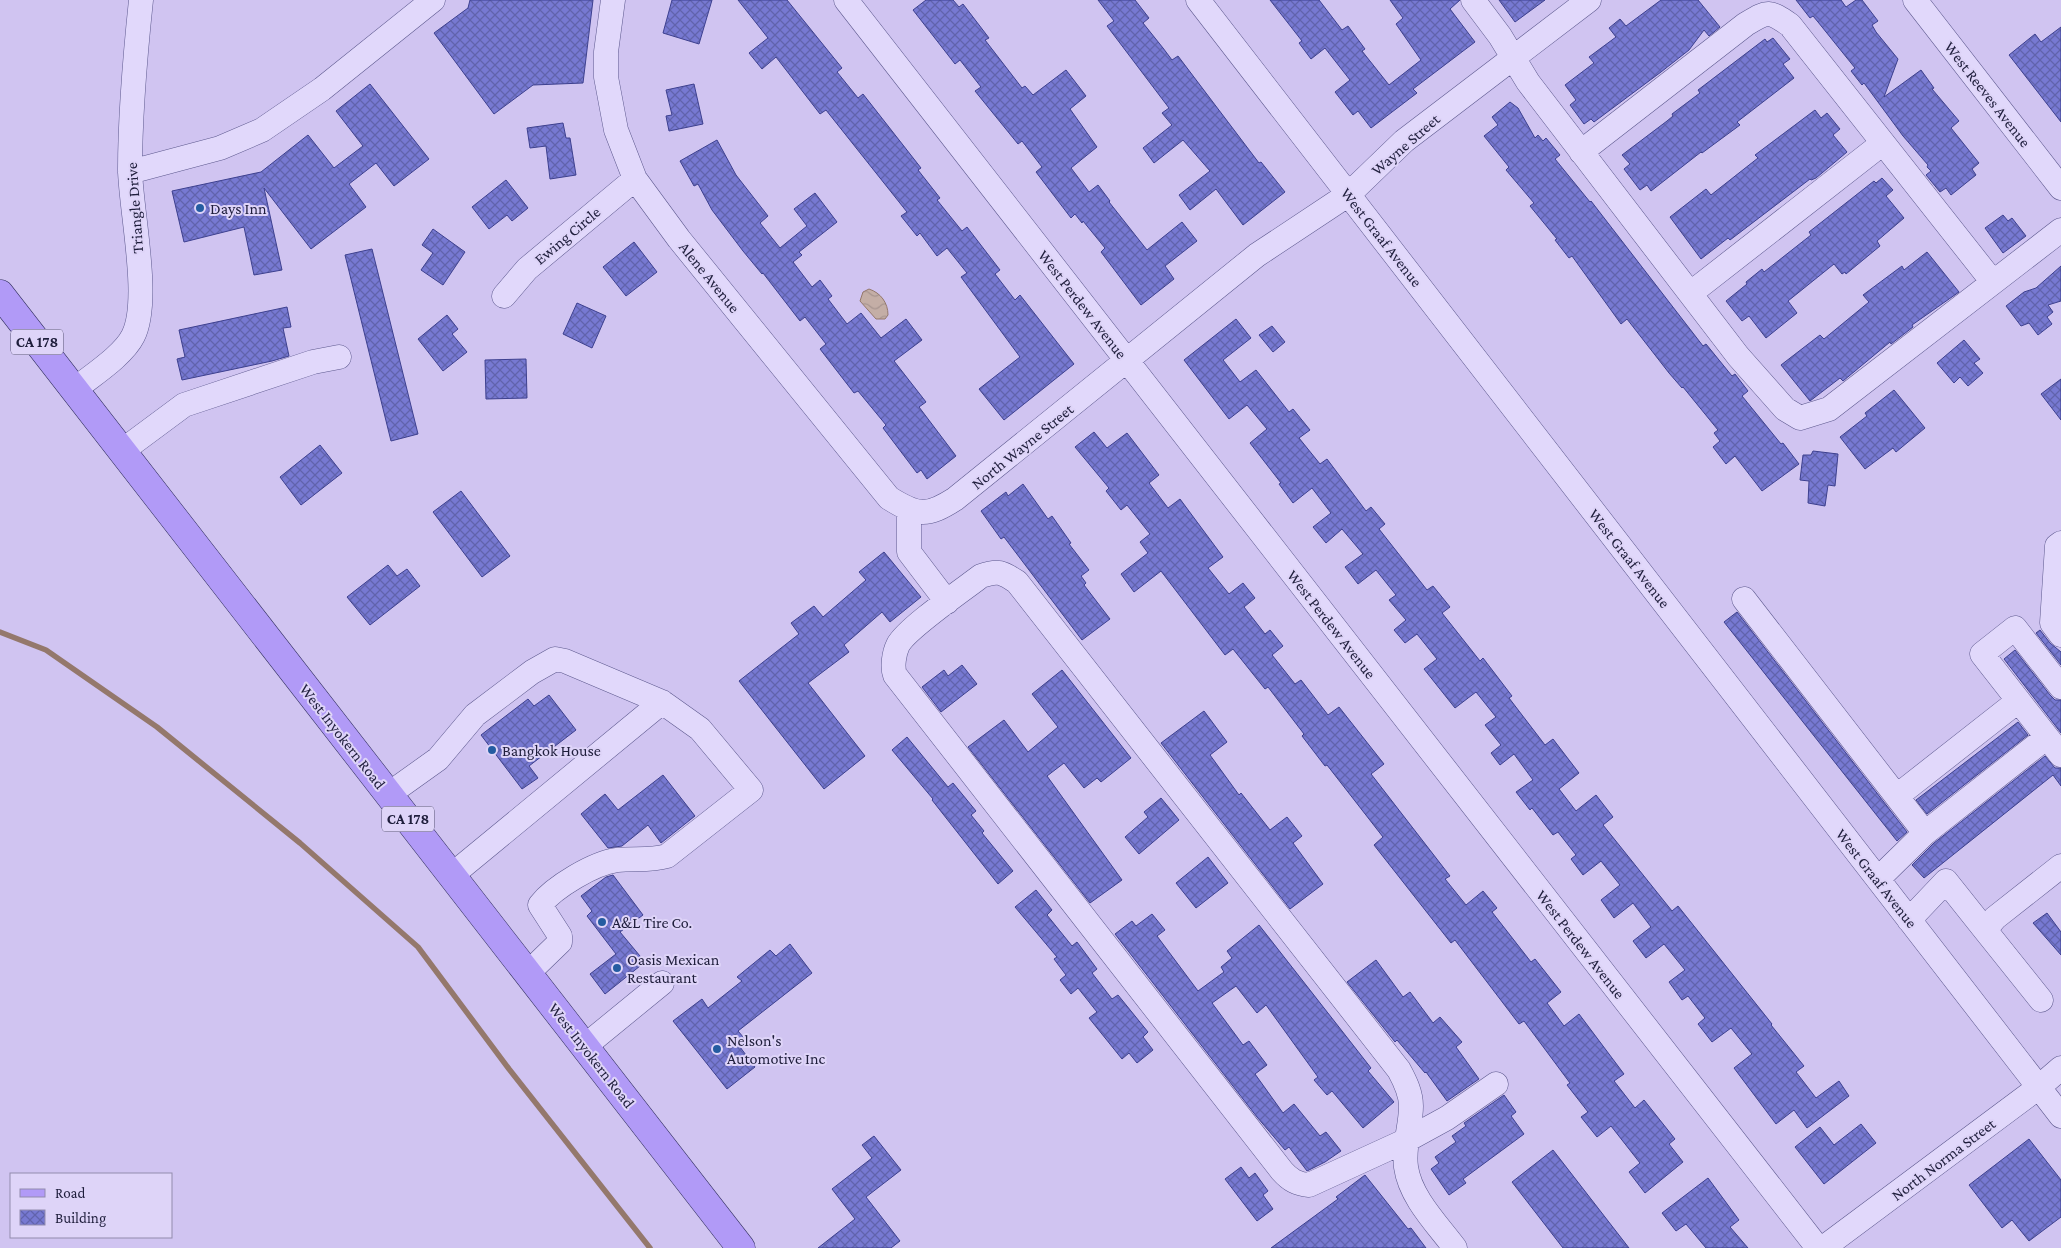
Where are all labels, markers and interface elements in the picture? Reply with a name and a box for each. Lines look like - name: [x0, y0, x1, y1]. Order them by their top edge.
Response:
- street label: West Reeves Avenue: [1941, 38, 2034, 150]
- street label: Wayne Street: [1368, 110, 1444, 179]
- street label: Triangle Drive: [123, 162, 147, 254]
- street label: West Graaf Avenue: [1338, 184, 1425, 290]
- place label: Days Inn: [210, 200, 267, 218]
- marker: Days Inn: [194, 202, 206, 214]
- street label: Ewing Circle: [531, 203, 604, 269]
- street label: Alene Avenue: [676, 239, 743, 316]
- street label: West Perdew Avenue: [1035, 247, 1130, 362]
- road number: CA 178: [11, 330, 63, 354]
- street label: North Wayne Street: [968, 400, 1078, 493]
- street label: West Graaf Avenue: [1586, 505, 1673, 611]
- street label: West Perdew Avenue: [1284, 567, 1379, 682]
- street label: West Inyokern Road: [296, 680, 389, 793]
- place label: Bangkok House: [502, 742, 601, 760]
- marker: Bangkok House: [486, 744, 498, 756]
- road number: CA 178: [382, 806, 434, 832]
- street label: West Graaf Avenue: [1833, 825, 1920, 931]
- street label: West Perdew Avenue: [1533, 887, 1628, 1002]
- place label: A&L Tire Co.: [612, 914, 692, 931]
- marker: A&L Tire Co.: [596, 916, 608, 928]
- place label: Oasis Mexican Restaurant: [627, 951, 720, 986]
- marker: Oasis Mexican Restaurant: [611, 962, 623, 974]
- street label: West Inyokern Road: [545, 999, 638, 1112]
- place label: Nelson's Automotive Inc: [727, 1032, 826, 1067]
- marker: Nelson's Automotive Inc: [711, 1043, 723, 1055]
- street label: North Norma Street: [1888, 1114, 1999, 1204]
- legend: [10, 1173, 172, 1238]
- text: Road: [55, 1185, 86, 1201]
- text: Building: [55, 1210, 106, 1227]

